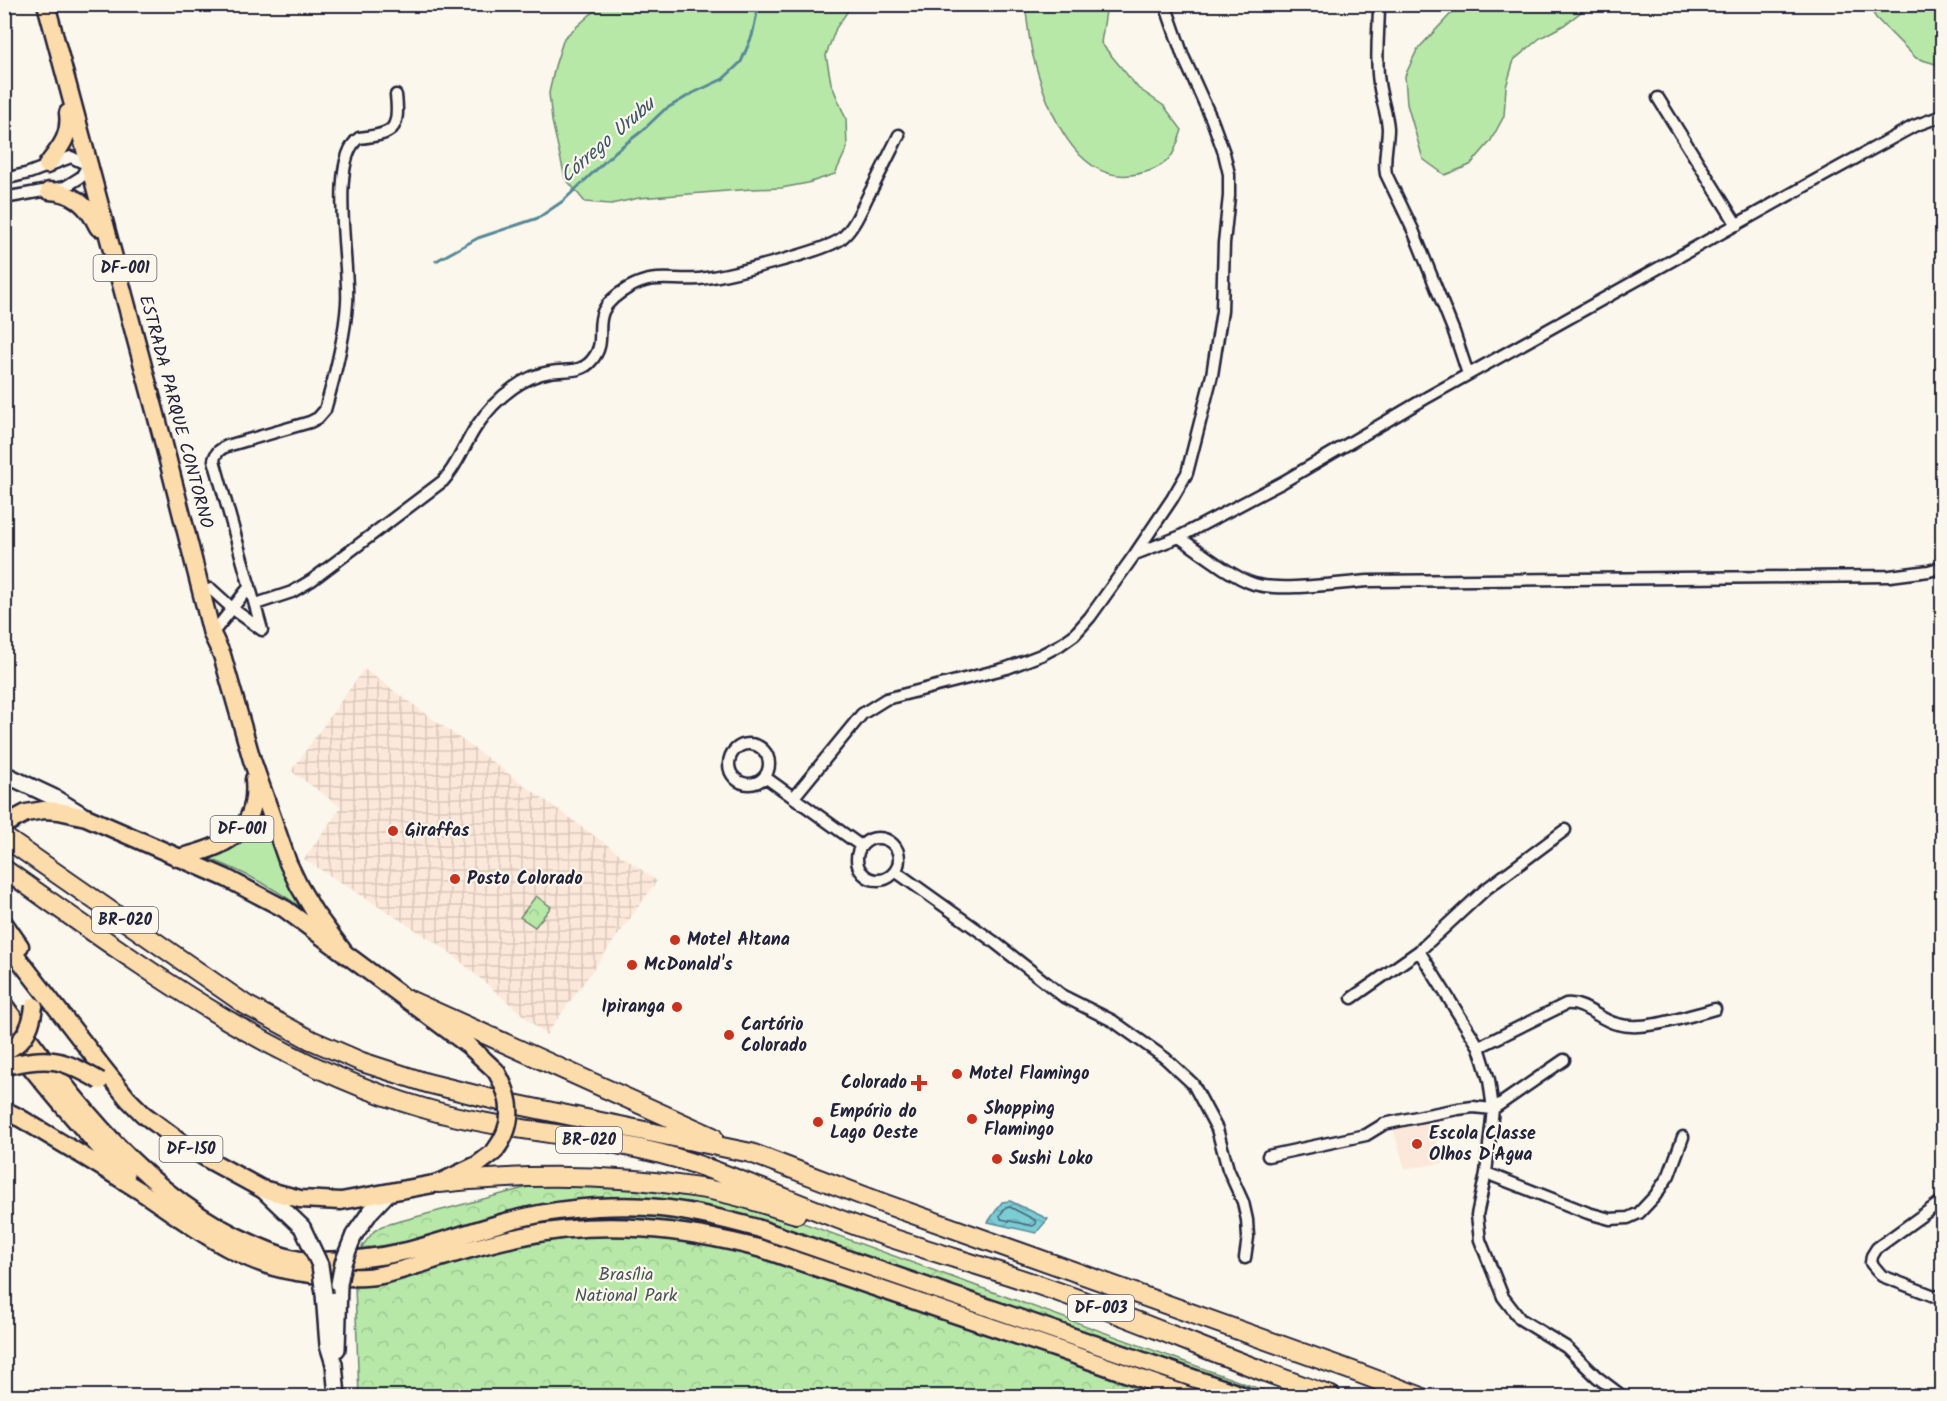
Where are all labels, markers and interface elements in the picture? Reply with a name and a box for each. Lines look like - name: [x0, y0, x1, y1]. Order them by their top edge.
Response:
- water label: Córrego Urubu: [553, 89, 665, 192]
- road number: DF-001: [94, 255, 156, 281]
- street label: ESTRADA PARQUE CONTORNO: [130, 292, 220, 532]
- road number: DF-001: [210, 816, 274, 842]
- place label: Giraffas: [405, 817, 470, 846]
- marker: Giraffas: [386, 824, 400, 838]
- place label: Posto Colorado: [467, 865, 583, 894]
- marker: Posto Colorado: [448, 872, 462, 886]
- road number: BR-020: [92, 907, 158, 933]
- place label: Motel Altana: [687, 926, 790, 955]
- marker: Motel Altana: [668, 933, 682, 947]
- place label: McDonald's: [644, 951, 733, 980]
- marker: McDonald's: [625, 958, 639, 972]
- place label: Ipiranga: [602, 993, 665, 1022]
- marker: Ipiranga: [670, 1000, 684, 1014]
- place label: Cartório Colorado: [741, 1011, 807, 1061]
- marker: Cartório Colorado: [722, 1028, 736, 1042]
- place label: Motel Flamingo: [969, 1060, 1089, 1089]
- marker: Motel Flamingo: [950, 1067, 964, 1081]
- place label: Colorado: [841, 1069, 907, 1098]
- marker: Colorado: [912, 1076, 926, 1090]
- place label: Shopping Flamingo: [984, 1095, 1055, 1145]
- place label: Empório do Lago Oeste: [830, 1098, 918, 1148]
- marker: Shopping Flamingo: [965, 1112, 979, 1126]
- marker: Empório do Lago Oeste: [811, 1115, 825, 1129]
- place label: Escola Classe Olhos D'Agua: [1429, 1120, 1536, 1170]
- road number: BR-020: [556, 1127, 622, 1153]
- road number: DF-150: [160, 1136, 222, 1162]
- marker: Escola Classe Olhos D'Agua: [1410, 1137, 1424, 1151]
- place label: Sushi Loko: [1009, 1145, 1093, 1174]
- marker: Sushi Loko: [990, 1152, 1004, 1166]
- park label: Brasília National Park: [575, 1261, 678, 1311]
- road number: DF-003: [1068, 1295, 1134, 1321]

